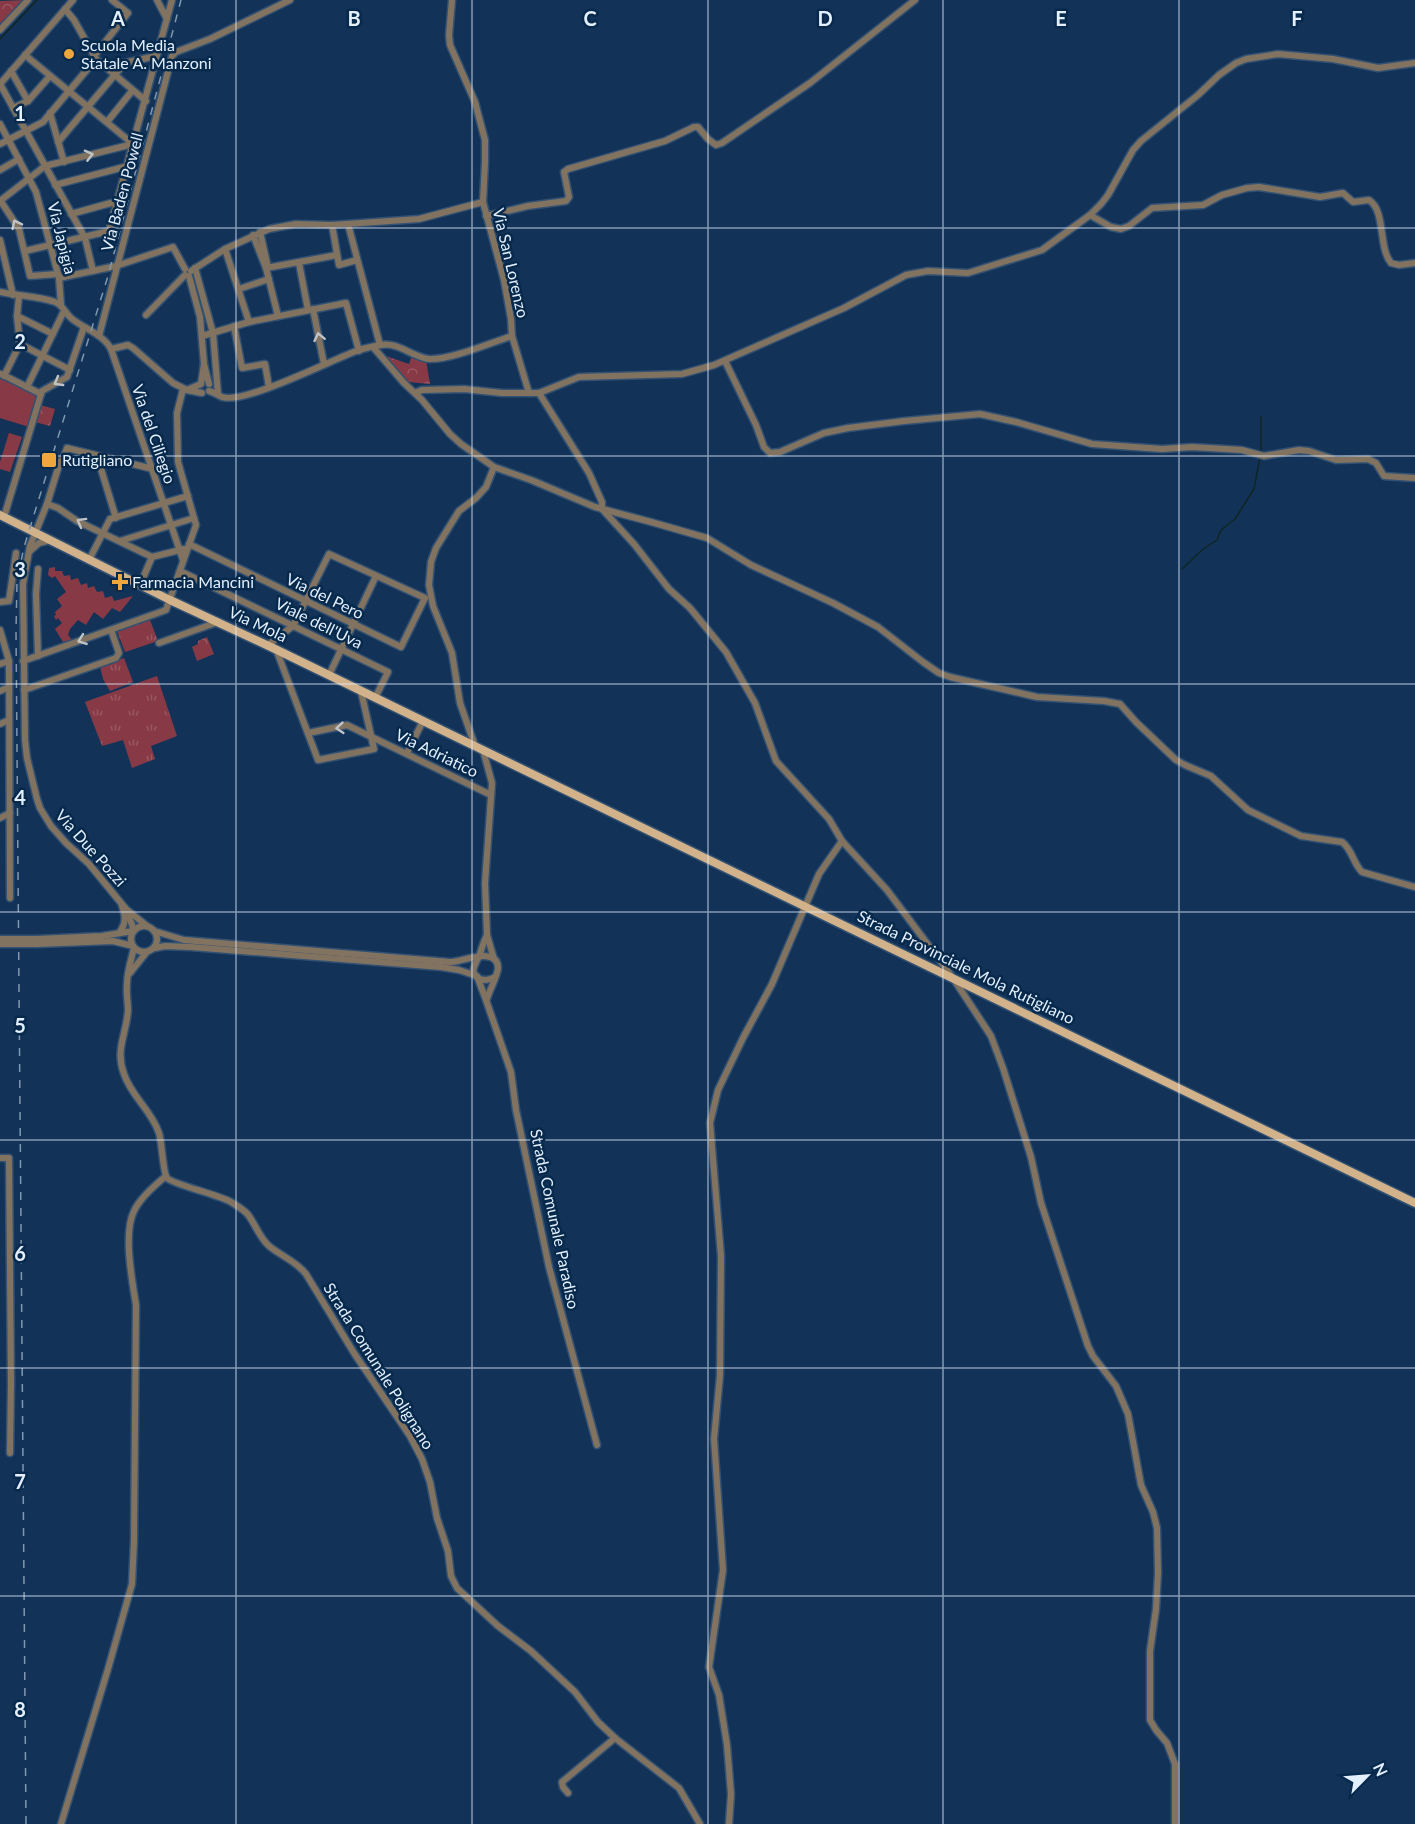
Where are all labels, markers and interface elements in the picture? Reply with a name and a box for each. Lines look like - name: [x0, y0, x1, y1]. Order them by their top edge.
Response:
- text: A: [110, 6, 125, 30]
- text: B: [347, 6, 361, 30]
- text: C: [583, 6, 597, 30]
- text: D: [817, 6, 833, 30]
- text: E: [1055, 6, 1067, 30]
- text: F: [1291, 6, 1303, 30]
- place label: Scuola Media Statale A. Manzoni: [81, 35, 212, 72]
- marker: Scuola Media Statale A. Manzoni: [62, 47, 76, 61]
- text: 1: [14, 101, 26, 125]
- street label: Via Baden Powell: [97, 131, 146, 253]
- one-way arrow: [84, 150, 94, 163]
- street label: Via Japigia: [44, 200, 81, 276]
- street label: Via San Lorenzo: [490, 206, 533, 320]
- one-way arrow: [11, 220, 23, 231]
- text: 2: [14, 329, 26, 353]
- one-way arrow: [313, 332, 326, 342]
- one-way arrow: [54, 375, 64, 387]
- street label: Via del Ciliegio: [129, 382, 180, 486]
- place label: Rutigliano: [62, 450, 132, 469]
- marker: Rutigliano: [40, 451, 58, 469]
- one-way arrow: [77, 518, 87, 529]
- text: 3: [14, 557, 26, 581]
- street label: Via del Pero: [283, 569, 367, 623]
- place label: Farmacia Mancini: [132, 572, 254, 591]
- marker: Farmacia Mancini: [113, 575, 127, 589]
- street label: Viale dell'Uva: [272, 593, 366, 652]
- street label: Via Mola: [226, 602, 290, 645]
- one-way arrow: [77, 633, 88, 646]
- one-way arrow: [335, 721, 345, 734]
- street label: Via Adriatico: [393, 724, 482, 781]
- text: 4: [14, 785, 26, 809]
- street label: Via Due Pozzi: [52, 805, 131, 890]
- street label: Strada Provinciale Mola Rutigliano: [855, 906, 1078, 1028]
- text: 5: [14, 1013, 26, 1037]
- street label: Strada Comunale Paradiso: [527, 1127, 584, 1311]
- text: 6: [14, 1241, 26, 1265]
- street label: Strada Comunale Polignano: [320, 1279, 439, 1452]
- text: 7: [14, 1469, 26, 1493]
- text: 8: [14, 1697, 26, 1721]
- north arrow: [1337, 1746, 1397, 1806]
- text: N: [1370, 1760, 1392, 1779]

